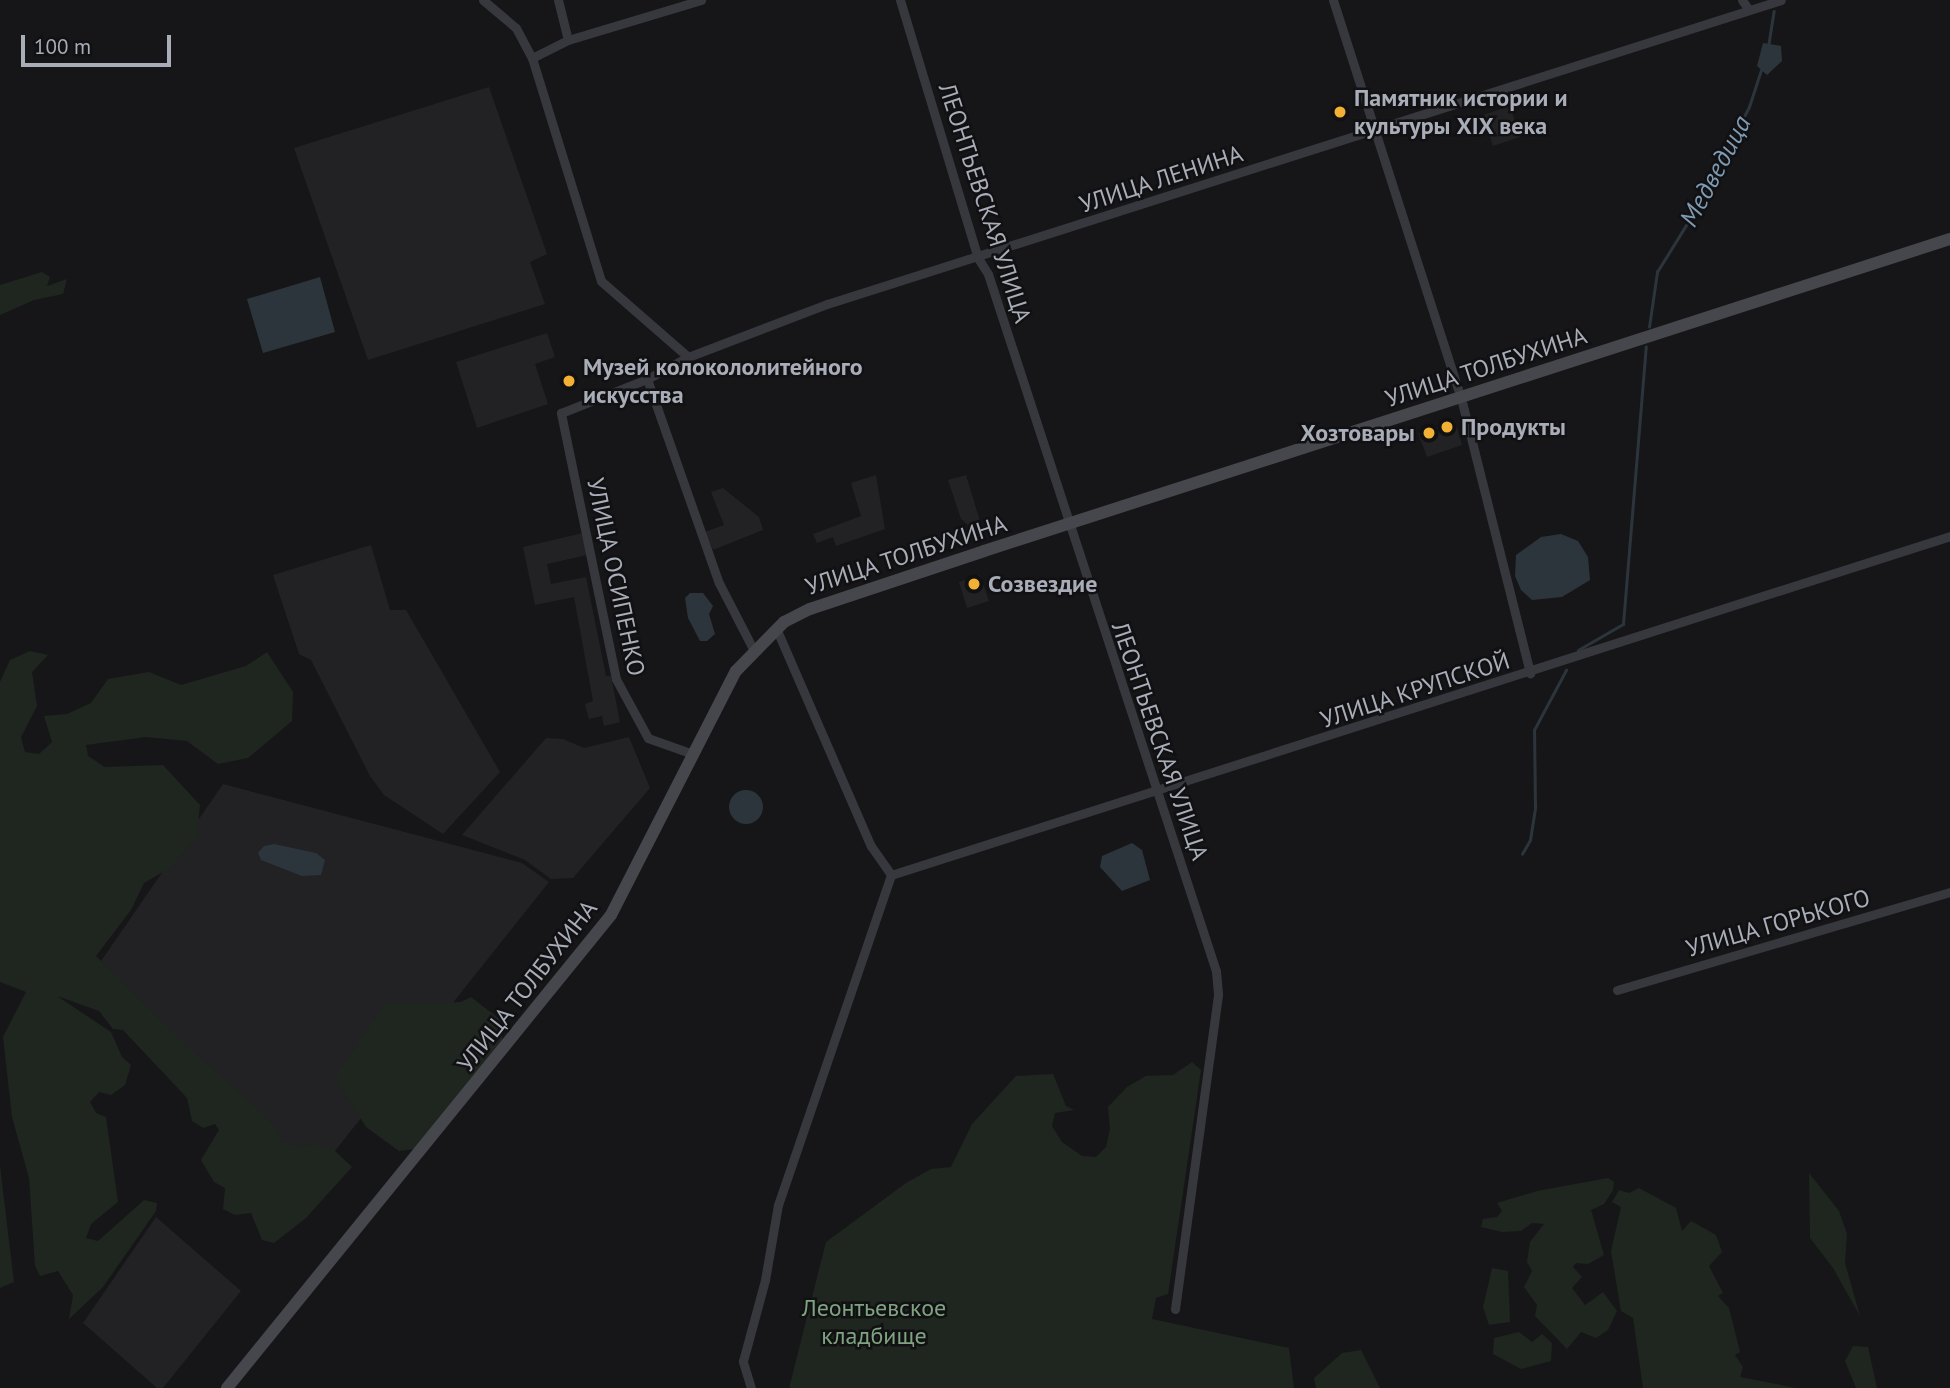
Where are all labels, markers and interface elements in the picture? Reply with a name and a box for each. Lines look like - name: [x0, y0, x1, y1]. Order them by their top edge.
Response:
- scale bar: [24, 21, 175, 65]
- text: 100 m: [34, 33, 91, 60]
- street label: ЛЕОНТЬЕВСКАЯ УЛИЦА: [933, 79, 1037, 327]
- place label: Памятник истории и культуры XIX века: [1354, 84, 1567, 140]
- marker: Памятник истории и культуры XIX века: [1332, 104, 1348, 120]
- water label: Медведица: [1673, 110, 1757, 232]
- street label: УЛИЦА ЛЕНИНА: [1075, 139, 1247, 219]
- street label: УЛИЦА ТОЛБУХИНА: [1381, 321, 1591, 413]
- place label: Музей колокололитейного искусства: [583, 353, 863, 409]
- marker: Музей колокололитейного искусства: [561, 373, 577, 389]
- place label: Продукты: [1461, 413, 1566, 441]
- place label: Хозтовары: [1300, 419, 1415, 447]
- marker: Продукты: [1439, 419, 1455, 435]
- marker: Хозтовары: [1421, 425, 1437, 441]
- street label: УЛИЦА ОСИПЕНКО: [581, 475, 651, 679]
- street label: УЛИЦА ТОЛБУХИНА: [801, 509, 1011, 601]
- place label: Созвездие: [988, 570, 1097, 598]
- marker: Созвездие: [966, 576, 982, 592]
- street label: ЛЕОНТЬЕВСКАЯ УЛИЦА: [1106, 618, 1214, 864]
- street label: УЛИЦА КРУПСКОЙ: [1316, 646, 1514, 734]
- street label: УЛИЦА ГОРЬКОГО: [1682, 883, 1874, 963]
- street label: УЛИЦА ТОЛБУХИНА: [451, 894, 603, 1078]
- park label: Леонтьевское кладбище: [802, 1294, 946, 1350]

